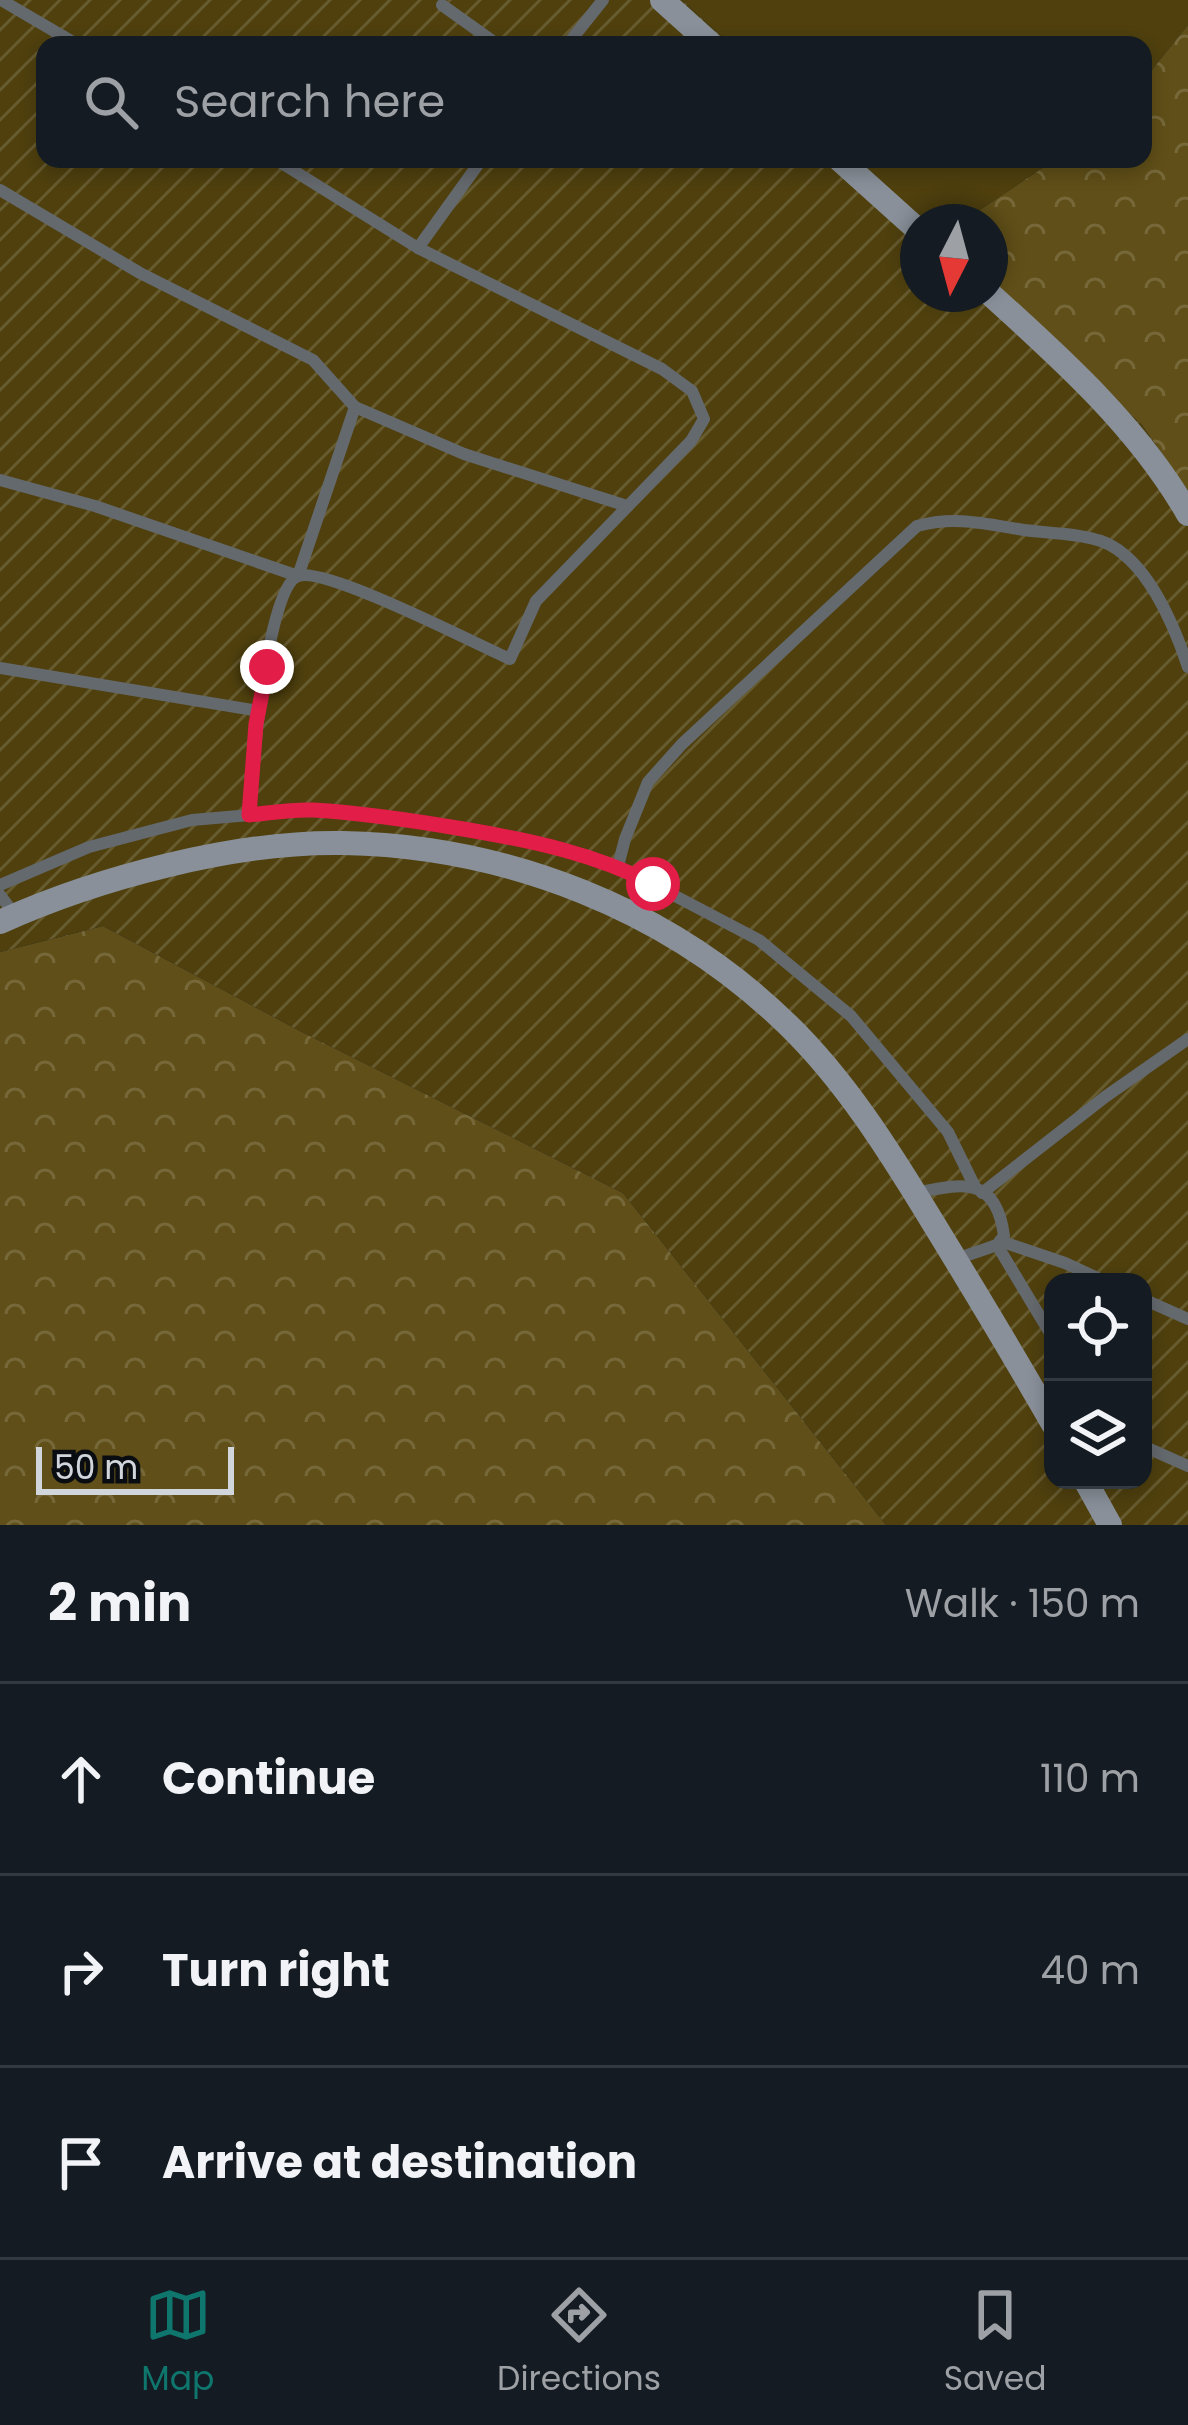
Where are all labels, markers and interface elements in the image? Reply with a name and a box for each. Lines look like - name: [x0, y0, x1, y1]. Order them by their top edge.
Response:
- search box: [36, 36, 1152, 168]
- icon: search: [78, 69, 144, 135]
- text: Search here: [174, 70, 445, 133]
- north arrow: [900, 204, 1008, 312]
- route end: [240, 640, 294, 694]
- route start: [626, 857, 680, 911]
- map controls: [1044, 1273, 1152, 1489]
- button: locate: [1044, 1273, 1152, 1381]
- button: layers: [1044, 1381, 1152, 1489]
- scale bar: [36, 1441, 234, 1494]
- text: 50 m: [54, 1444, 138, 1491]
- text: 2 min: [48, 1567, 191, 1639]
- text: Walk · 150 m: [905, 1576, 1140, 1631]
- icon: ahead: [48, 1746, 114, 1812]
- text: Continue: [162, 1747, 375, 1810]
- text: 110 m: [1040, 1751, 1140, 1806]
- icon: right: [48, 1938, 114, 2004]
- text: Turn right: [162, 1939, 390, 2002]
- text: 40 m: [1040, 1943, 1140, 1998]
- icon: arrive: [48, 2130, 114, 2196]
- text: Arrive at destination: [162, 2131, 637, 2194]
- tab: Map: [141, 2282, 214, 2404]
- tab: Directions: [497, 2282, 661, 2404]
- tab: Saved: [944, 2282, 1047, 2404]

